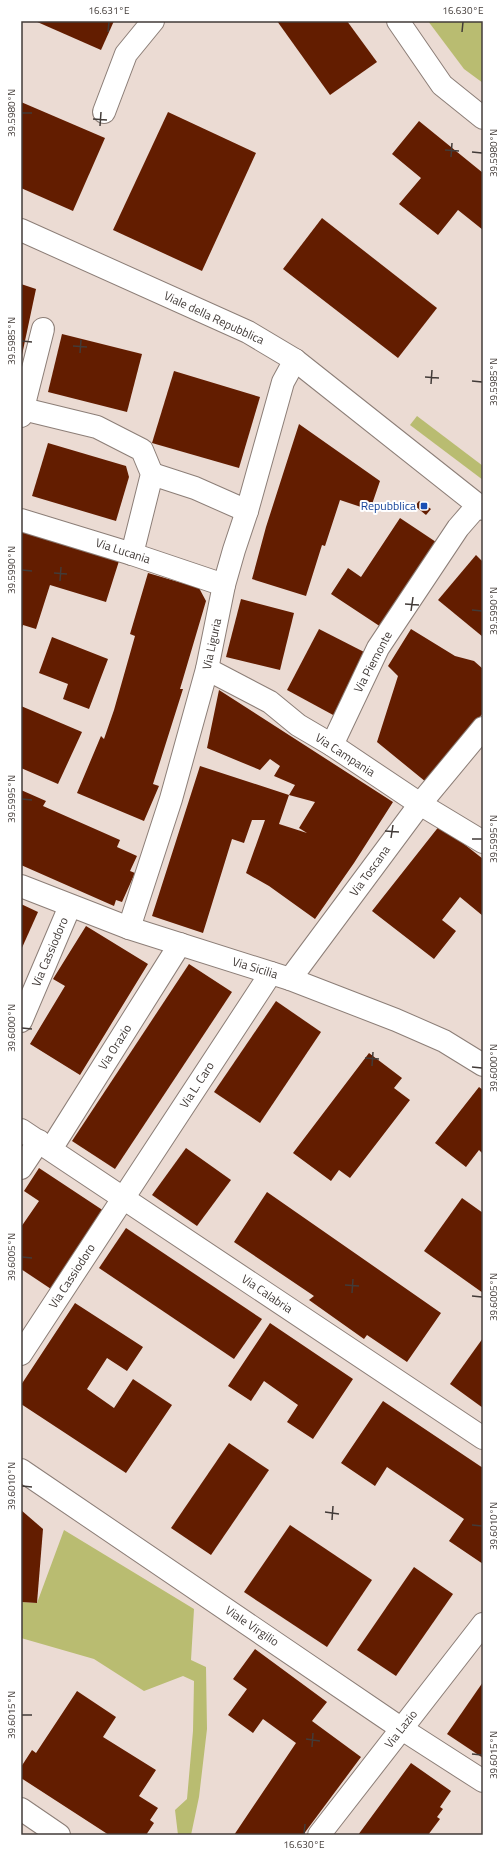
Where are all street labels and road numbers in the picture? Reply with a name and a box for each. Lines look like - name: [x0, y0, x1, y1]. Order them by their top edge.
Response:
- street label: Viale della Repubblica: [161, 286, 268, 349]
- street label: Via Lucania: [93, 533, 153, 568]
- street label: Via Liguria: [197, 616, 226, 671]
- street label: Via Piemonte: [348, 628, 397, 696]
- street label: Via Campania: [311, 728, 379, 781]
- street label: Via Toscana: [345, 841, 395, 900]
- street label: Via Cassiodoro: [26, 914, 73, 990]
- street label: Via Sicilia: [230, 952, 280, 983]
- street label: Via Orazio: [93, 1020, 136, 1073]
- street label: Via L. Caro: [174, 1058, 219, 1112]
- street label: Via Cassiodoro: [43, 1240, 100, 1312]
- street label: Via Calabria: [238, 1269, 297, 1318]
- street label: Viale Virgilio: [222, 1601, 283, 1651]
- street label: Via Lazio: [379, 1705, 422, 1752]

